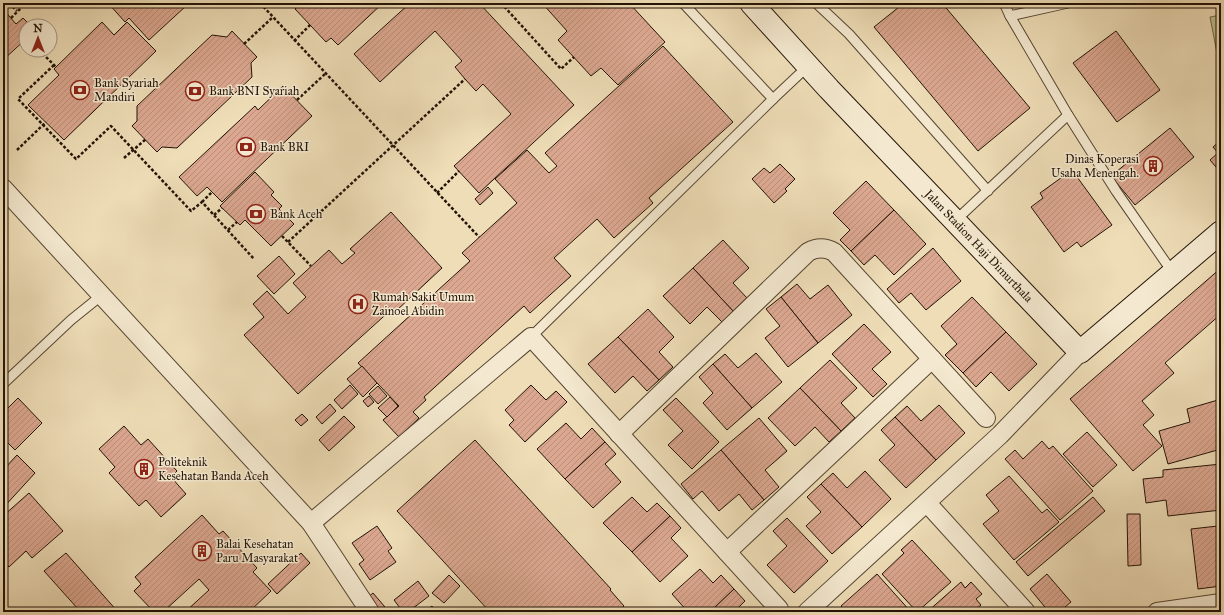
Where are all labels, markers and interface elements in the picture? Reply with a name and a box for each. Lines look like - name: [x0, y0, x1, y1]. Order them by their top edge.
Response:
- north arrow: [18, 18, 58, 58]
- text: N: [33, 22, 43, 35]
- place label: Bank Syariah Mandiri: [94, 76, 159, 104]
- bank icon: Bank Syariah Mandiri: [69, 79, 91, 101]
- bank icon: Bank BNI Syariah: [184, 80, 206, 102]
- place label: Bank BNI Syariah: [209, 84, 300, 98]
- bank icon: Bank BRI: [235, 136, 257, 158]
- place label: Bank BRI: [260, 140, 309, 154]
- place label: Dinas Koperasi Usaha Menengah.: [1051, 152, 1140, 181]
- building icon: Dinas Koperasi Usaha Menengah.: [1142, 155, 1164, 177]
- street label: Jalan Stadion Haji Dimurthala: [920, 185, 1036, 306]
- bank icon: Bank Aceh: [245, 203, 267, 225]
- place label: Bank Aceh: [270, 207, 323, 221]
- place label: Rumah Sakit Umum Zainoel Abidin: [372, 290, 474, 318]
- hospital icon: Rumah Sakit Umum Zainoel Abidin: [347, 293, 369, 315]
- place label: Politeknik Kesehatan Banda Aceh: [158, 455, 269, 483]
- building icon: Politeknik Kesehatan Banda Aceh: [133, 458, 155, 480]
- place label: Balai Kesehatan Paru Masyarakat: [216, 537, 299, 565]
- building icon: Balai Kesehatan Paru Masyarakat: [191, 540, 213, 562]

